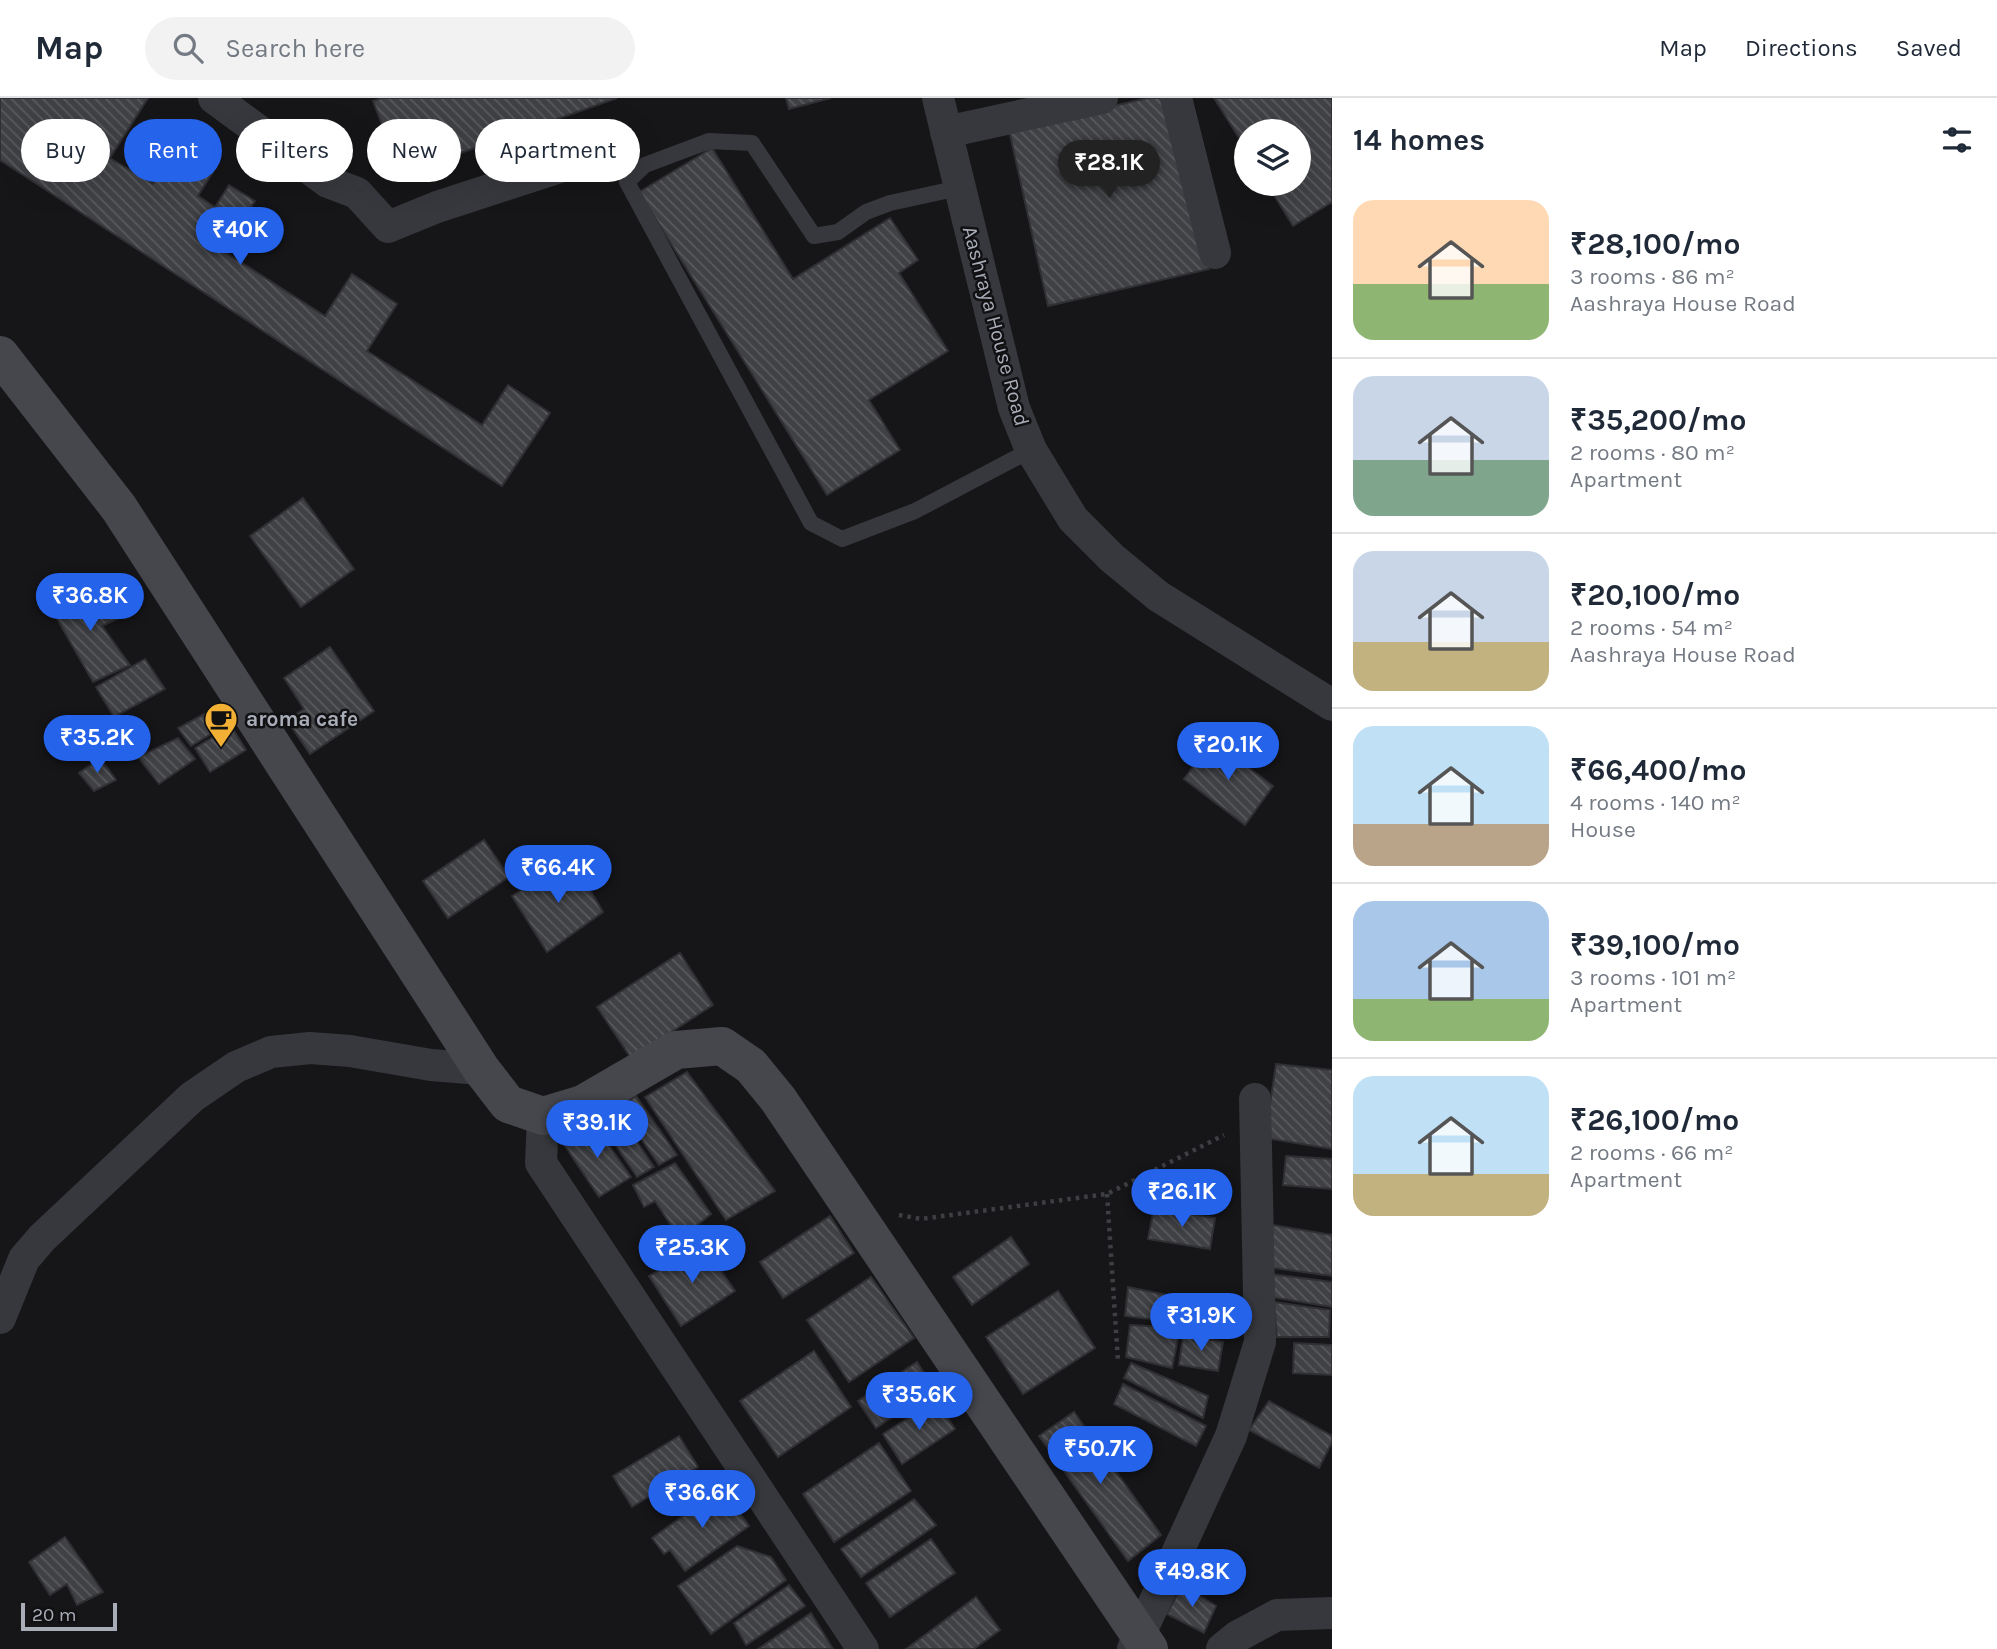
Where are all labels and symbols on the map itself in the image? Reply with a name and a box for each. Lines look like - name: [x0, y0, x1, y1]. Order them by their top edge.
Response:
- pin: ₹28.1K: [1052, 140, 1166, 200]
- pin: ₹40K: [199, 208, 281, 267]
- street label: Aashraya House Road: [958, 223, 1034, 429]
- pin: ₹36.8K: [33, 574, 147, 633]
- cafe icon: aroma cafe: [202, 700, 240, 749]
- place label: aroma cafe: [246, 707, 358, 731]
- pin: ₹35.2K: [40, 716, 154, 775]
- pin: ₹20.1K: [1171, 722, 1285, 782]
- pin: ₹66.4K: [501, 846, 615, 905]
- pin: ₹39.1K: [540, 1100, 654, 1160]
- pin: ₹26.1K: [1125, 1170, 1239, 1229]
- pin: ₹25.3K: [635, 1226, 749, 1285]
- pin: ₹31.9K: [1144, 1294, 1258, 1353]
- pin: ₹35.6K: [862, 1372, 976, 1432]
- pin: ₹50.7K: [1043, 1426, 1157, 1486]
- pin: ₹36.6K: [645, 1470, 759, 1530]
- pin: ₹49.8K: [1135, 1550, 1249, 1609]
- scale bar: [21, 1600, 117, 1632]

